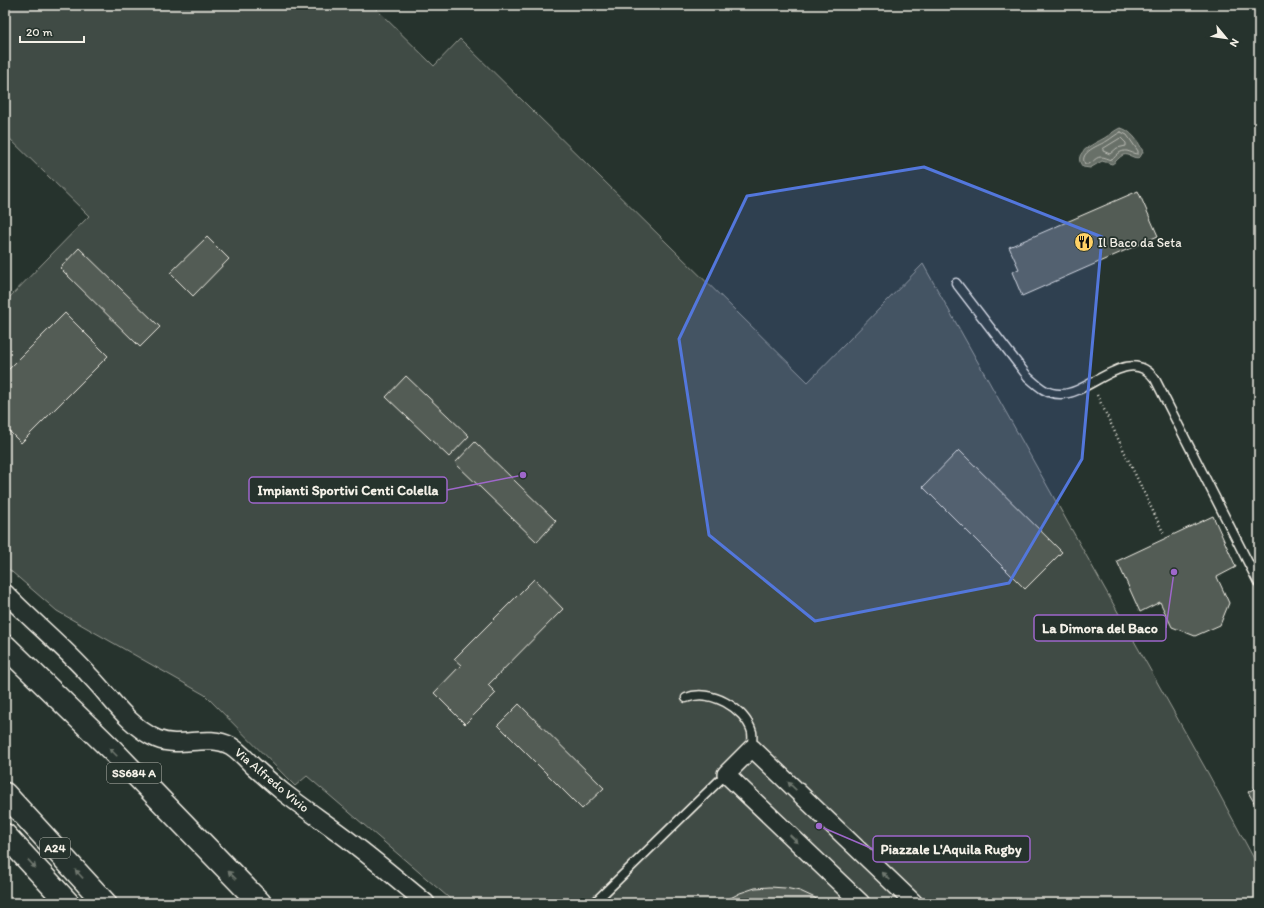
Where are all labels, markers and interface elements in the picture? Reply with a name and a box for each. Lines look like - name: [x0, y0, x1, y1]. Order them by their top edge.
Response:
- scale bar: [20, 18, 84, 44]
- north arrow: [1206, 18, 1246, 58]
- text: 20 m: [26, 25, 53, 39]
- text: N: [1227, 36, 1242, 49]
- restaurant icon: Il Baco da Seta: [1073, 231, 1095, 253]
- place label: Il Baco da Seta: [1098, 235, 1182, 250]
- callout: Impianti Sportivi Centi Colella: [249, 477, 447, 503]
- text: Impianti Sportivi Centi Colella: [258, 482, 439, 499]
- callout: La Dimora del Baco: [1034, 615, 1166, 641]
- text: La Dimora del Baco: [1042, 620, 1158, 637]
- street label: Via Alfredo Vivio: [232, 745, 312, 816]
- one-way arrow: [108, 747, 118, 757]
- road number: SS684 A: [107, 763, 161, 783]
- one-way arrow: [787, 782, 797, 791]
- one-way arrow: [789, 834, 799, 844]
- callout: Piazzale L'Aquila Rugby: [873, 836, 1030, 862]
- road number: A24: [40, 838, 70, 858]
- text: Piazzale L'Aquila Rugby: [881, 841, 1022, 858]
- one-way arrow: [27, 859, 36, 869]
- one-way arrow: [74, 869, 84, 879]
- one-way arrow: [228, 870, 237, 880]
- one-way arrow: [881, 871, 891, 881]

